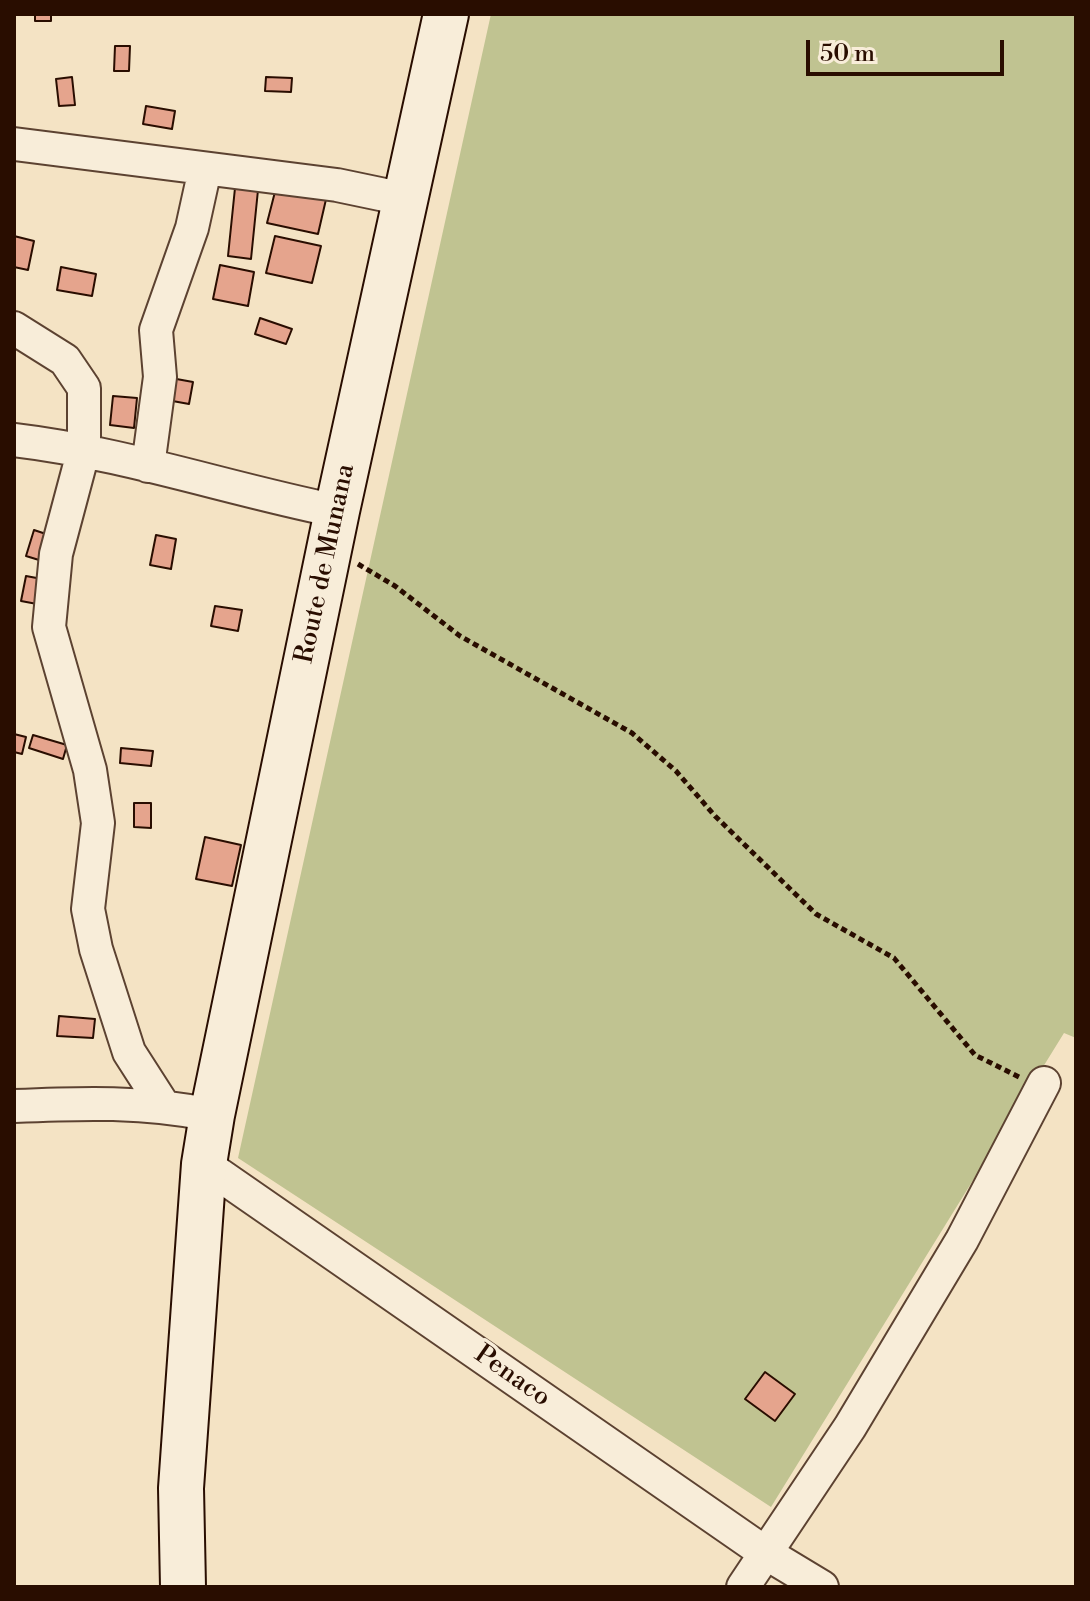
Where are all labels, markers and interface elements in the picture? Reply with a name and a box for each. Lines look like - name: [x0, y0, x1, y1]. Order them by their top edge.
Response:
- scale bar: [810, 24, 1008, 74]
- text: 50 m: [820, 39, 875, 69]
- street label: Route de Munana: [290, 461, 362, 667]
- street label: Penaco: [468, 1340, 556, 1414]

